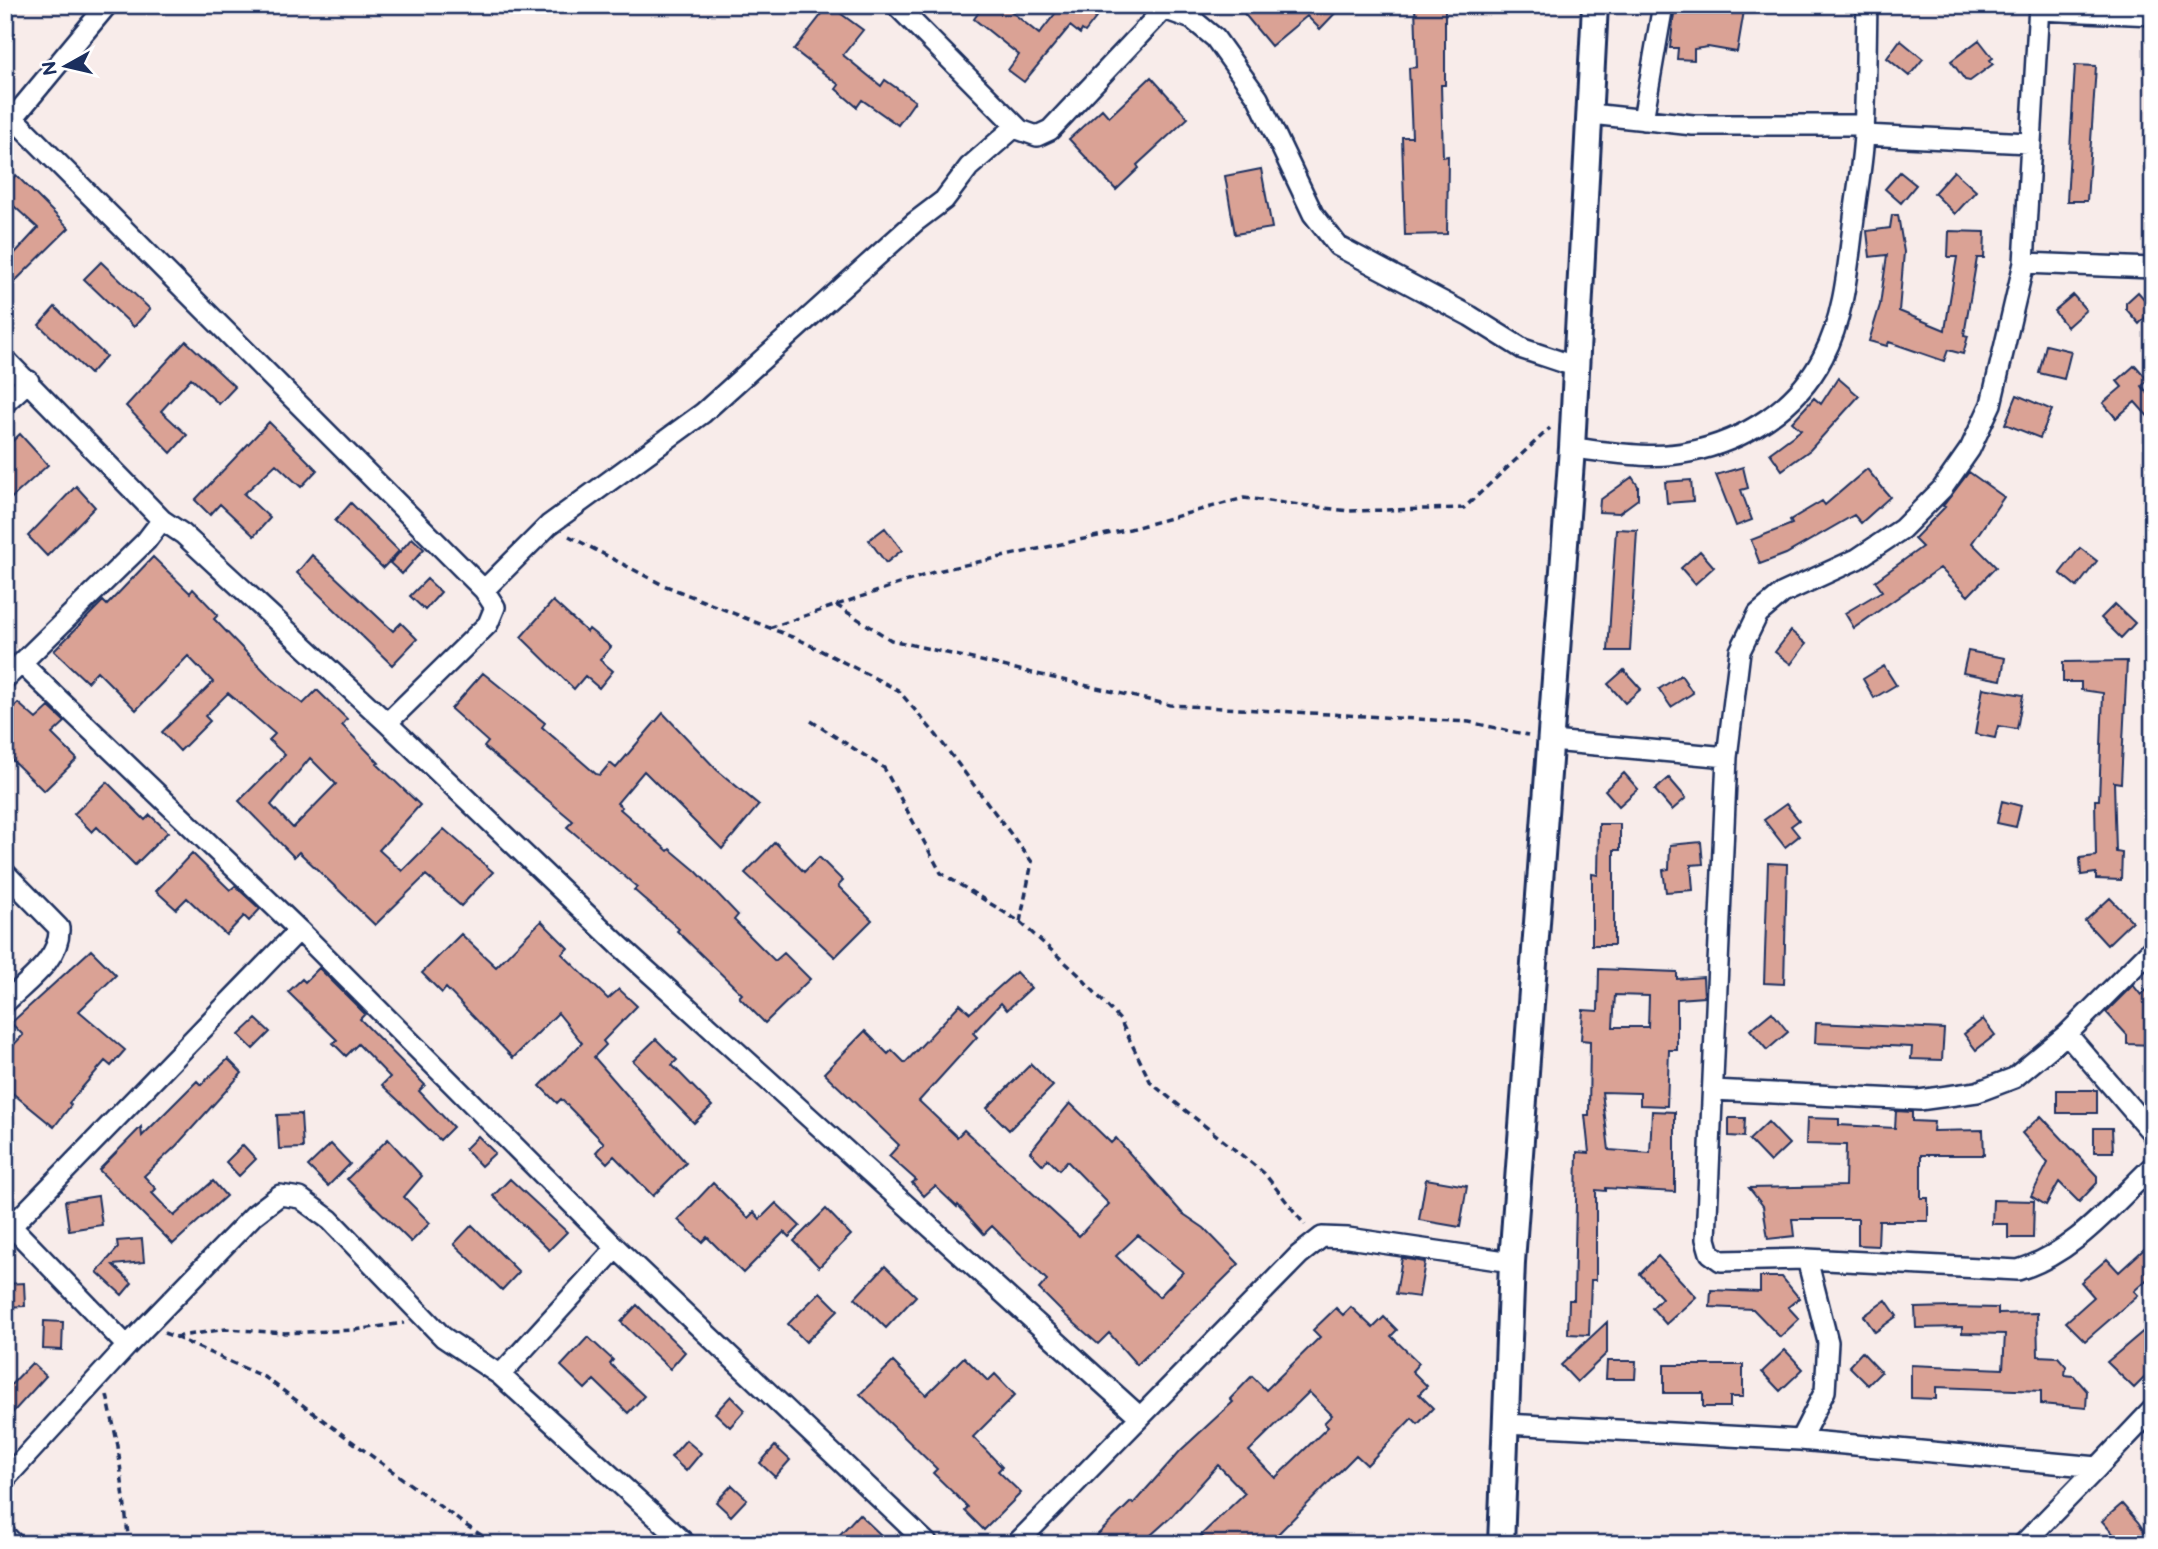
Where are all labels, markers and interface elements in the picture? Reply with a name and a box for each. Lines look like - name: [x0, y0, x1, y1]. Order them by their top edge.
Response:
- north arrow: [32, 32, 102, 102]
- text: N: [38, 59, 63, 77]

